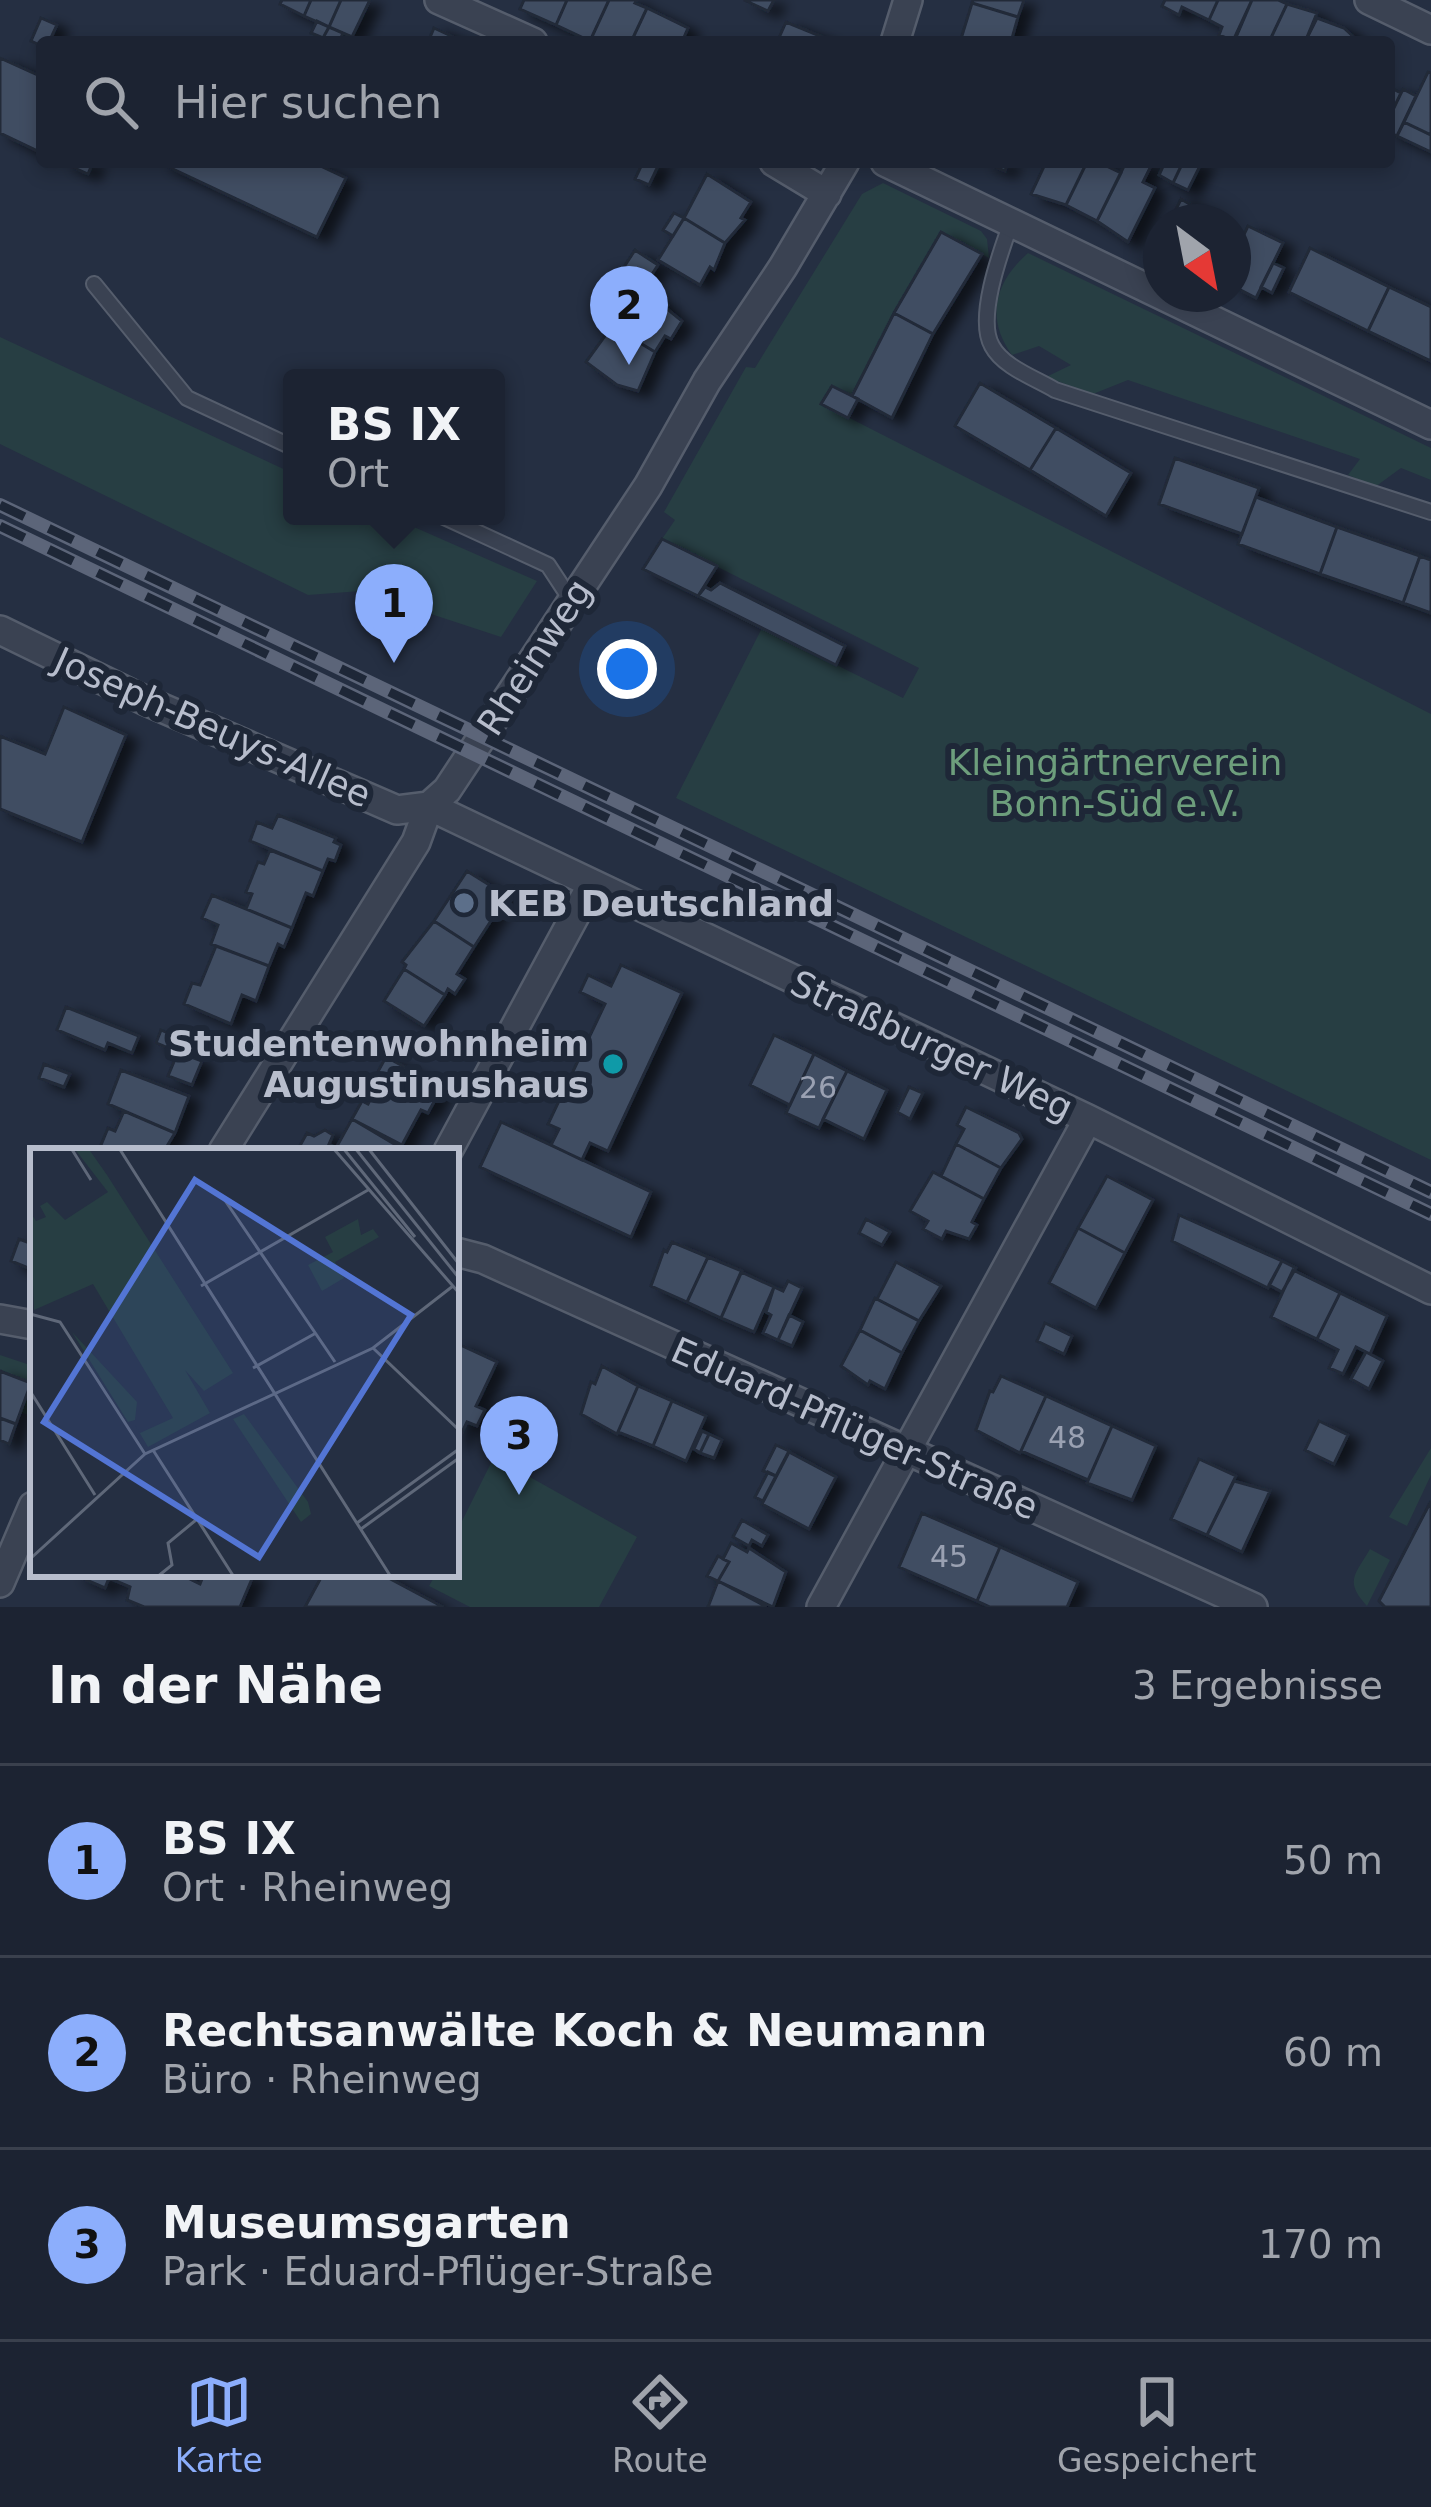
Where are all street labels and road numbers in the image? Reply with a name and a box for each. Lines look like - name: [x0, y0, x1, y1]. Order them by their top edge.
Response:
- street label: Rheinweg: [469, 572, 600, 743]
- street label: Joseph-Beuys-Allee: [47, 638, 377, 816]
- street label: Straßburger Weg: [784, 962, 1079, 1129]
- street label: Eduard-Pflüger-Straße: [665, 1329, 1044, 1528]

